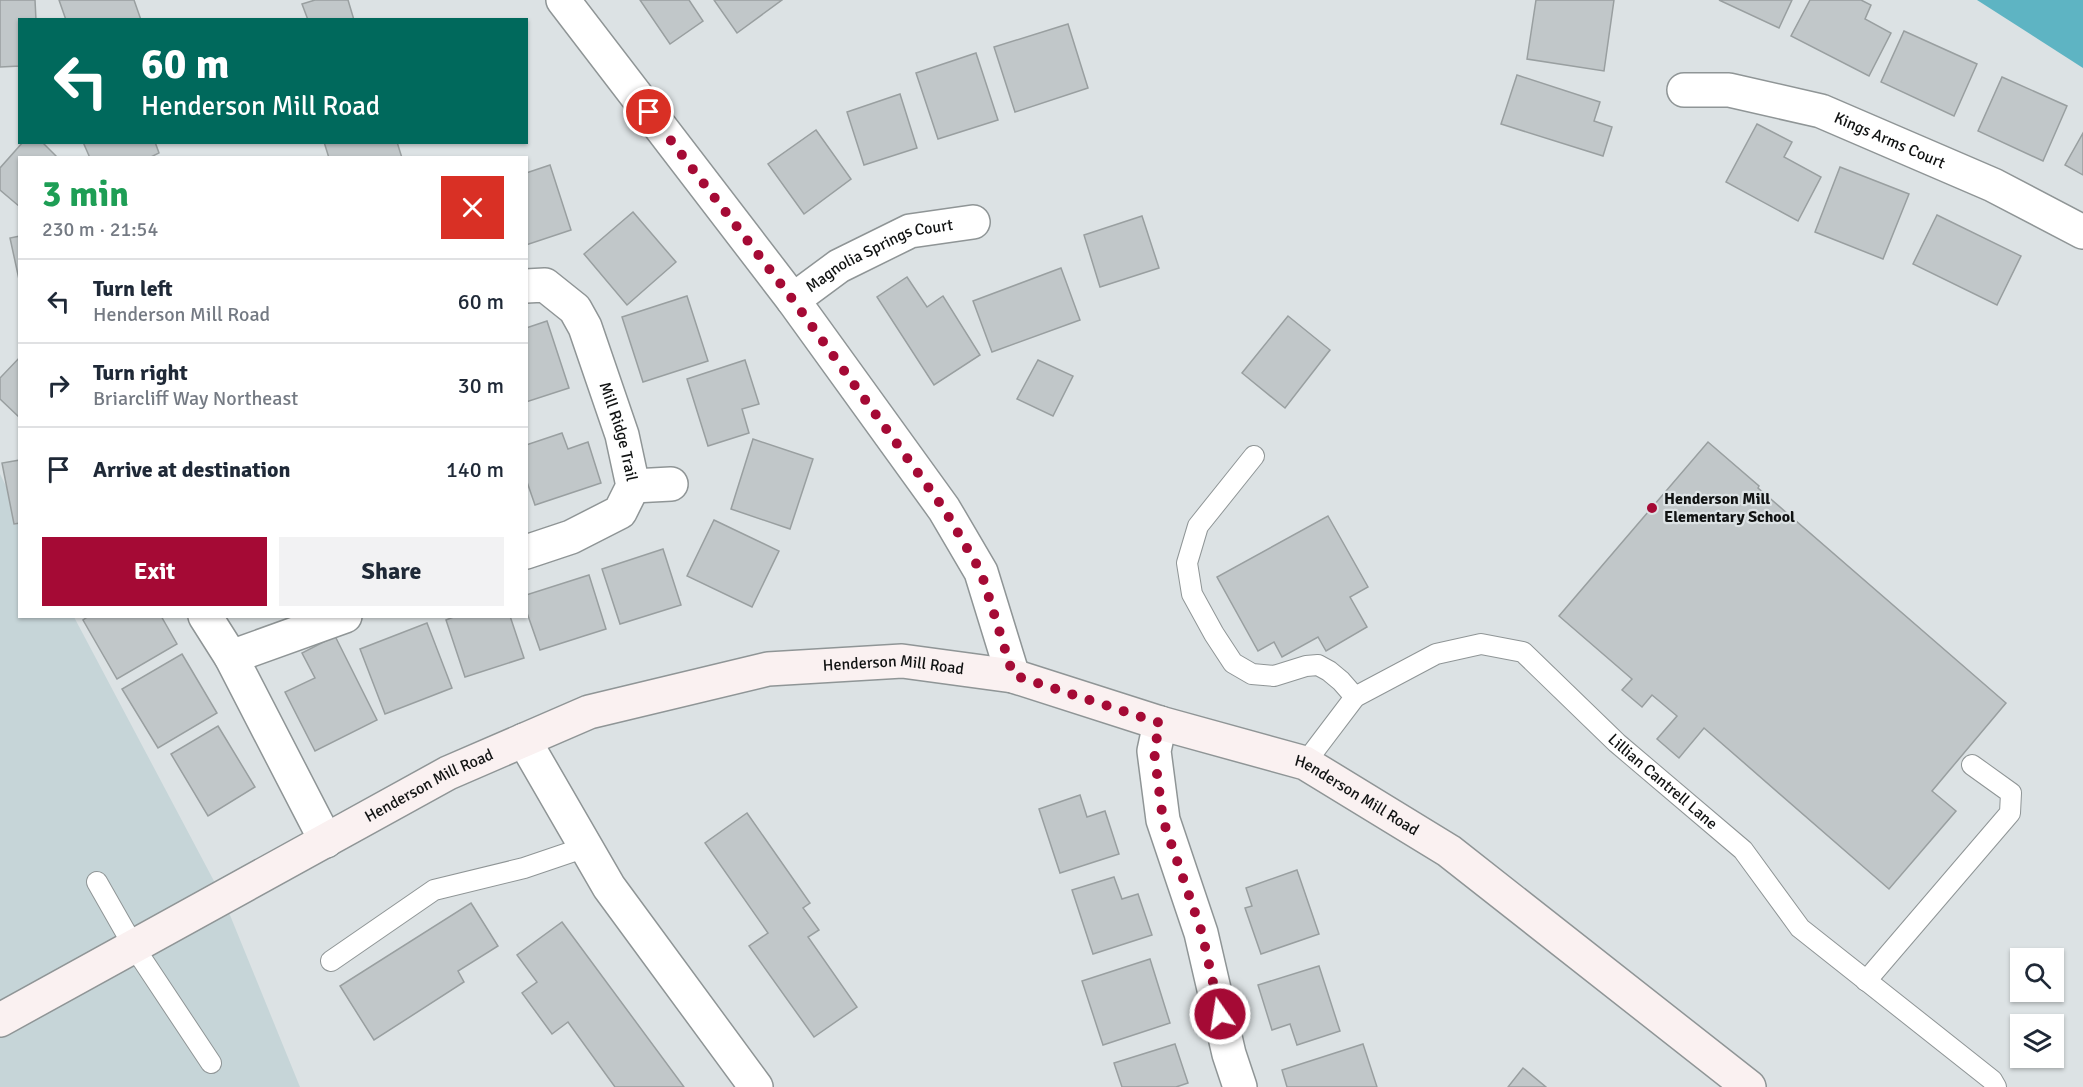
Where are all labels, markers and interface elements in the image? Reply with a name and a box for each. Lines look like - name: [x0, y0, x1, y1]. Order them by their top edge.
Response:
- text: 60 m: [141, 39, 230, 90]
- icon: left: [42, 42, 120, 120]
- pin: [623, 86, 674, 137]
- text: Henderson Mill Road: [141, 90, 380, 123]
- icon: arrive: [632, 95, 665, 128]
- street label: Kings Arms Court: [1831, 108, 1949, 173]
- text: 3 min: [42, 172, 129, 217]
- button: close: [441, 176, 504, 239]
- street label: Magnolia Springs Court: [802, 215, 955, 297]
- text: 230 m · 21:54: [42, 217, 158, 242]
- text: Turn left: [93, 275, 173, 302]
- icon: left: [42, 285, 75, 318]
- text: 60 m: [458, 288, 504, 315]
- text: Henderson Mill Road: [93, 302, 270, 327]
- text: Turn right: [93, 359, 188, 386]
- icon: right: [42, 369, 75, 402]
- text: 30 m: [458, 372, 504, 399]
- street label: Mill Ridge Trail: [595, 379, 642, 483]
- text: Briarcliff Way Northeast: [93, 386, 298, 411]
- icon: arrive: [42, 453, 75, 486]
- text: Arrive at destination: [93, 456, 290, 483]
- text: 140 m: [446, 456, 504, 483]
- place label: Henderson Mill Elementary School: [1664, 489, 1795, 527]
- marker: Henderson Mill Elementary School: [1645, 501, 1659, 515]
- button: Exit: [42, 537, 267, 606]
- button: Share: [279, 537, 504, 606]
- street label: Henderson Mill Road: [822, 651, 965, 679]
- street label: Lillian Cantrell Lane: [1604, 729, 1722, 834]
- street label: Henderson Mill Road: [361, 745, 496, 827]
- street label: Henderson Mill Road: [1292, 751, 1423, 840]
- map controls: [2010, 948, 2064, 1068]
- button: search: [2010, 948, 2064, 1002]
- position arrow: [1188, 982, 1252, 1046]
- button: layers: [2010, 1014, 2064, 1068]

